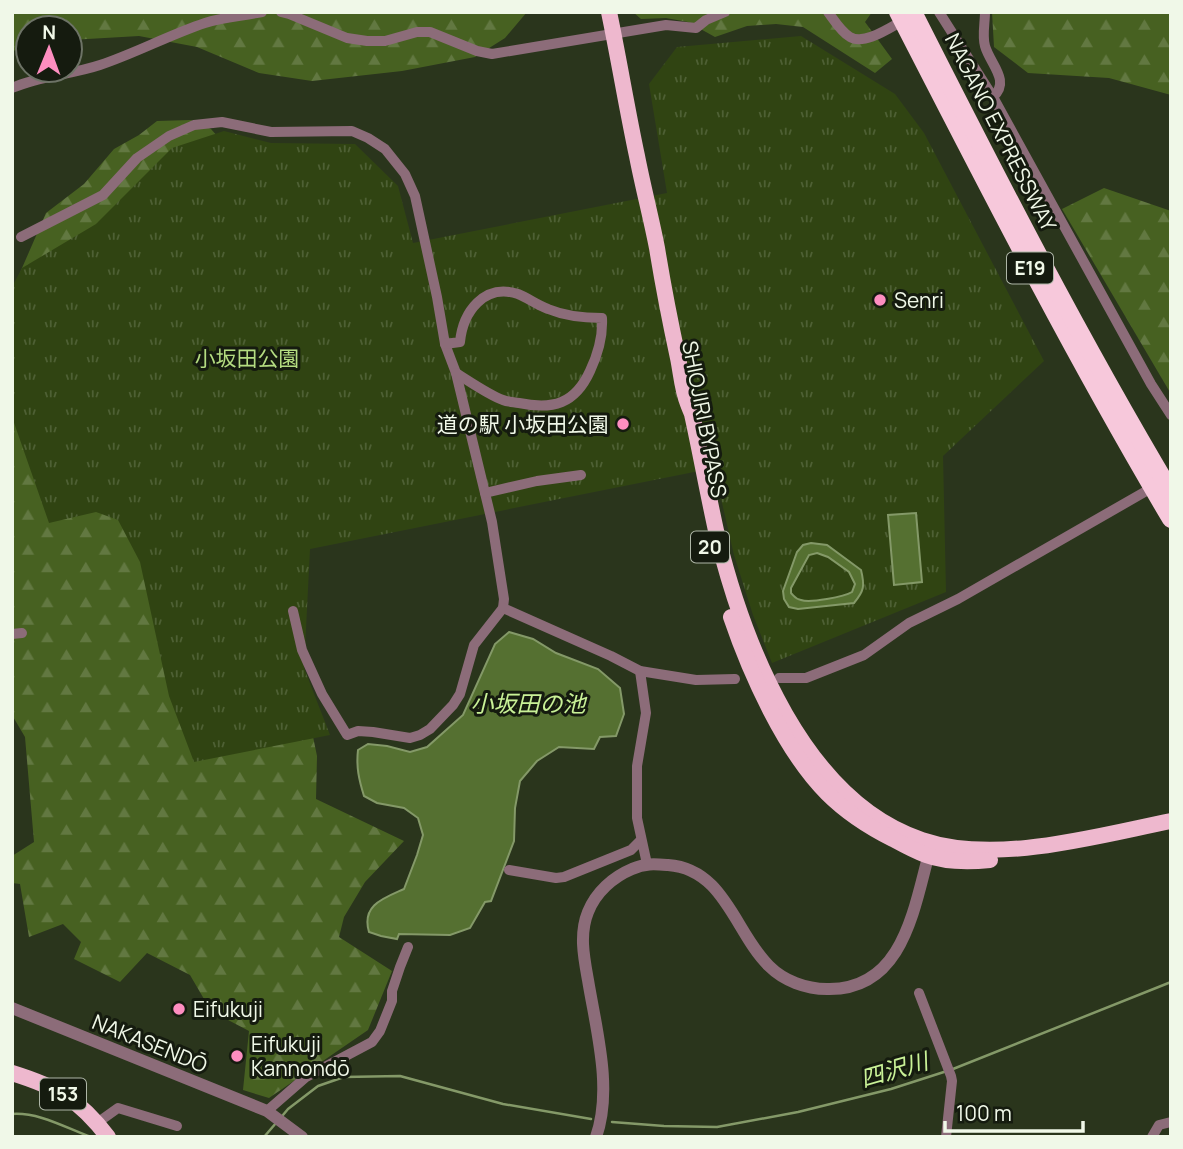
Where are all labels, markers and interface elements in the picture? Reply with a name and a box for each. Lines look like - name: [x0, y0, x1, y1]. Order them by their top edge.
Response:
- north arrow: [14, 14, 84, 84]
- text: N: [42, 19, 56, 45]
- street label: NAGANO EXPRESSWAY: [939, 28, 1063, 236]
- road number: E19: [1007, 252, 1053, 284]
- place label: Senri: [894, 286, 944, 314]
- marker: Senri: [872, 292, 888, 308]
- street label: SHIOJIRI BYPASS: [676, 338, 734, 500]
- park label: 小坂田公園: [195, 344, 300, 372]
- place label: 道の駅 小坂田公園: [437, 410, 609, 438]
- marker: 道の駅 小坂田公園: [615, 416, 631, 432]
- road number: 20: [691, 532, 729, 562]
- water label: 小坂田の池: [471, 687, 588, 719]
- place label: Eifukuji: [193, 995, 263, 1023]
- marker: Eifukuji: [171, 1001, 187, 1017]
- street label: NAKASENDŌ: [88, 1007, 212, 1079]
- place label: Eifukuji Kannondō: [251, 1030, 350, 1082]
- water label: 四沢川: [856, 1043, 934, 1094]
- marker: Eifukuji Kannondō: [229, 1048, 245, 1064]
- road number: 153: [40, 1078, 86, 1110]
- scale bar: [945, 1090, 1083, 1134]
- text: 100 m: [956, 1099, 1012, 1127]

